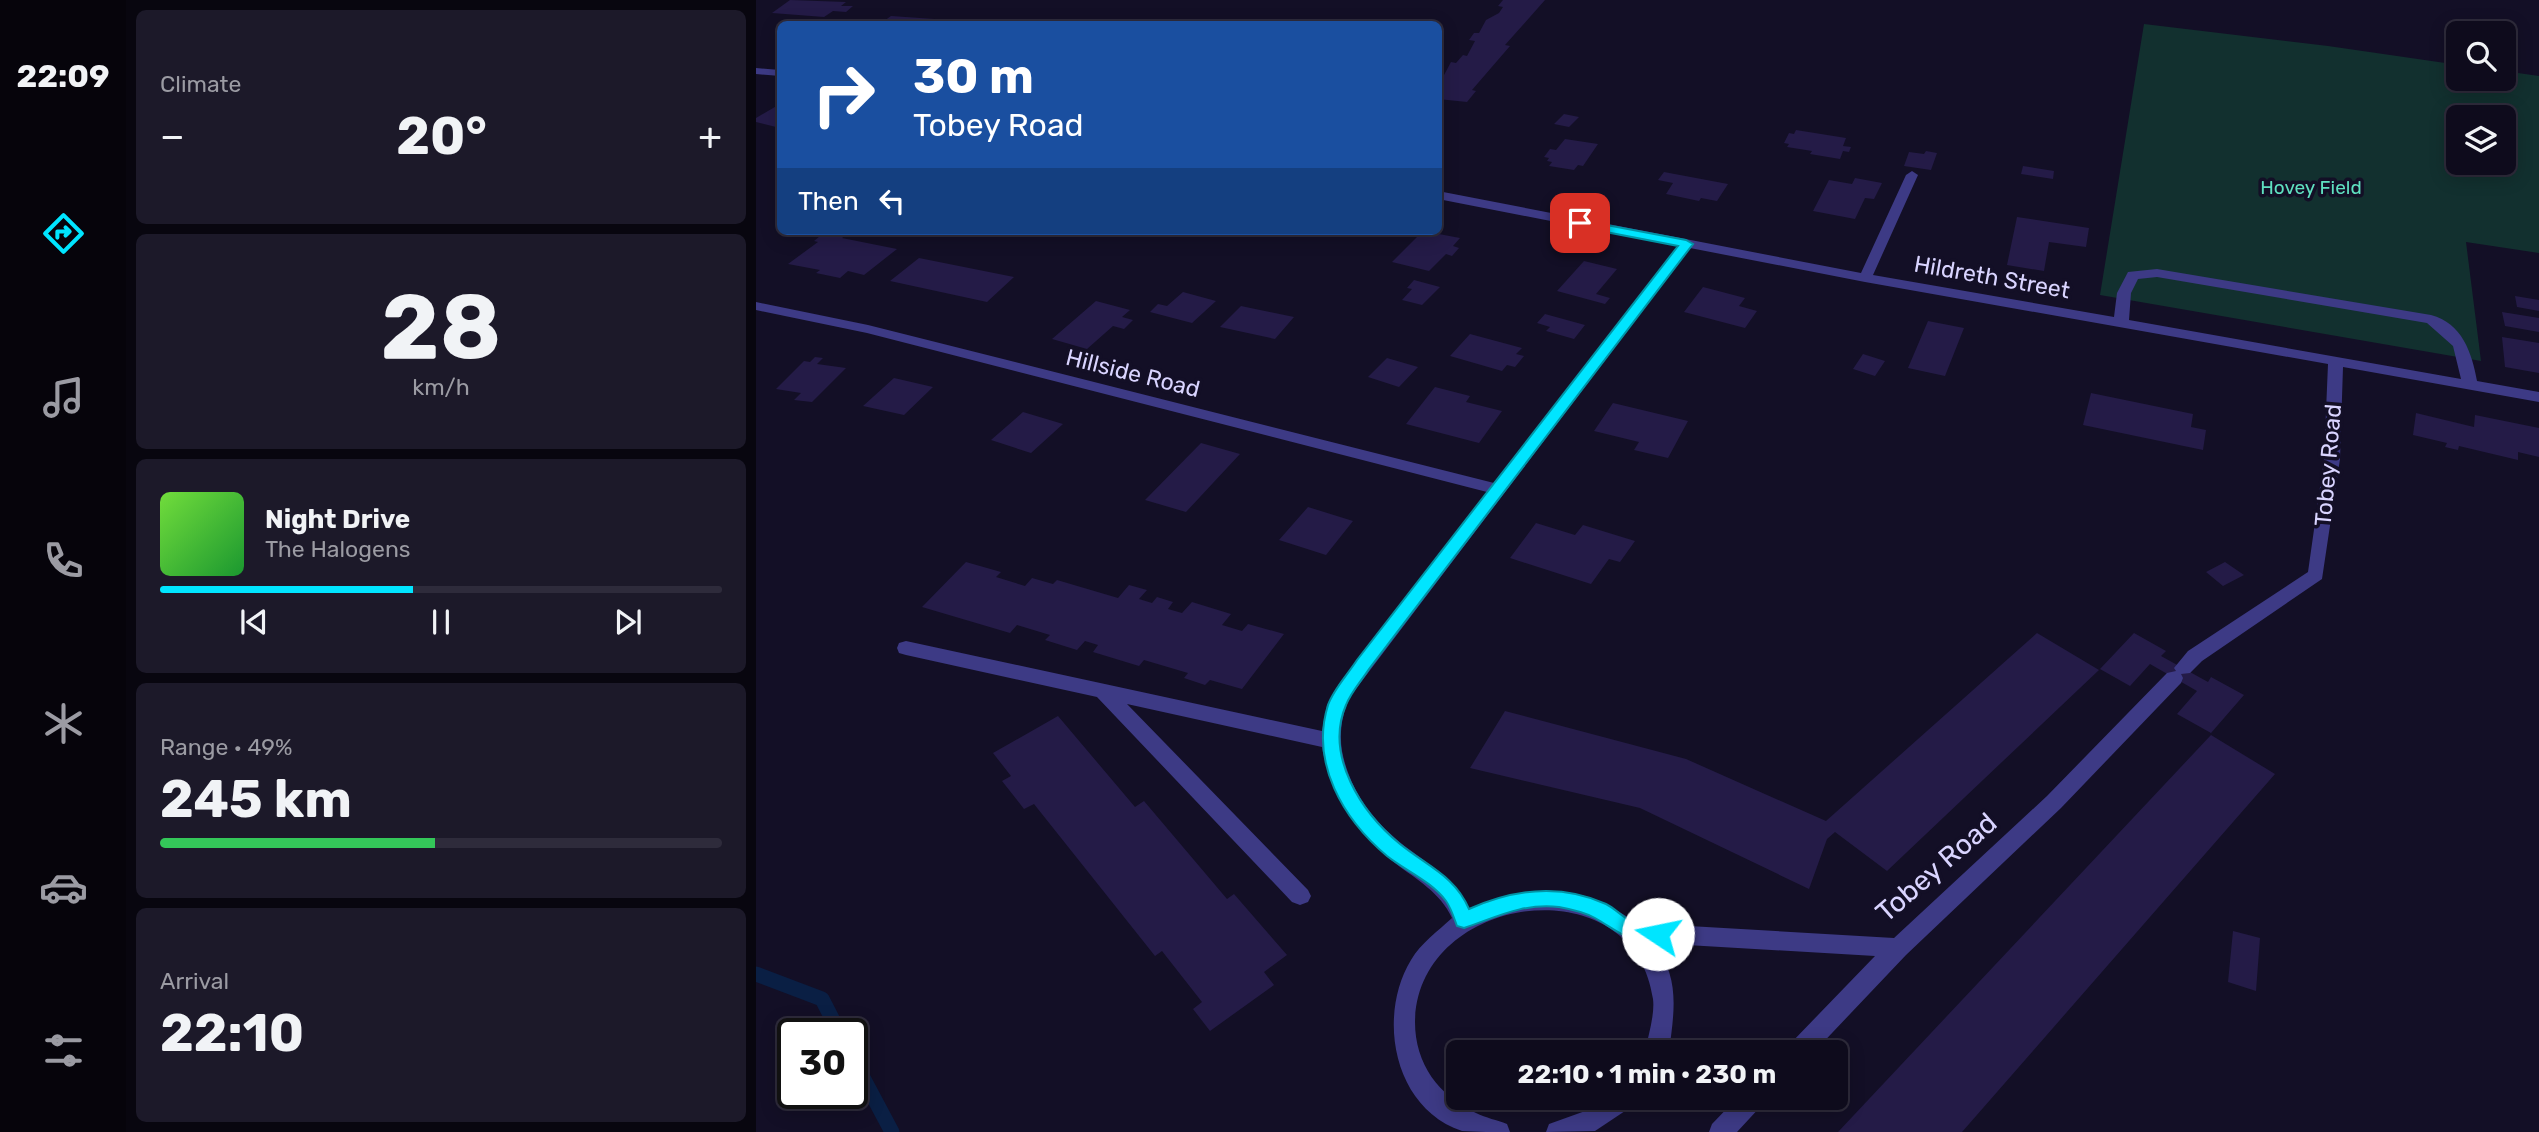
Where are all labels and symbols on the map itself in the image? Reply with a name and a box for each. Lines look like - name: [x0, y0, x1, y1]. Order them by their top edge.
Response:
- park label: Hovey Field: [2260, 176, 2362, 199]
- pin: [1550, 193, 1610, 253]
- street label: Hildreth Street: [1912, 250, 2072, 304]
- street label: Hillside Road: [1063, 343, 1203, 403]
- street label: Tobey Road: [2309, 403, 2347, 527]
- street label: Tobey Road: [1869, 806, 2004, 929]
- position arrow: [1621, 897, 1695, 971]
- speed limit sign: 30: [777, 1018, 868, 1109]

